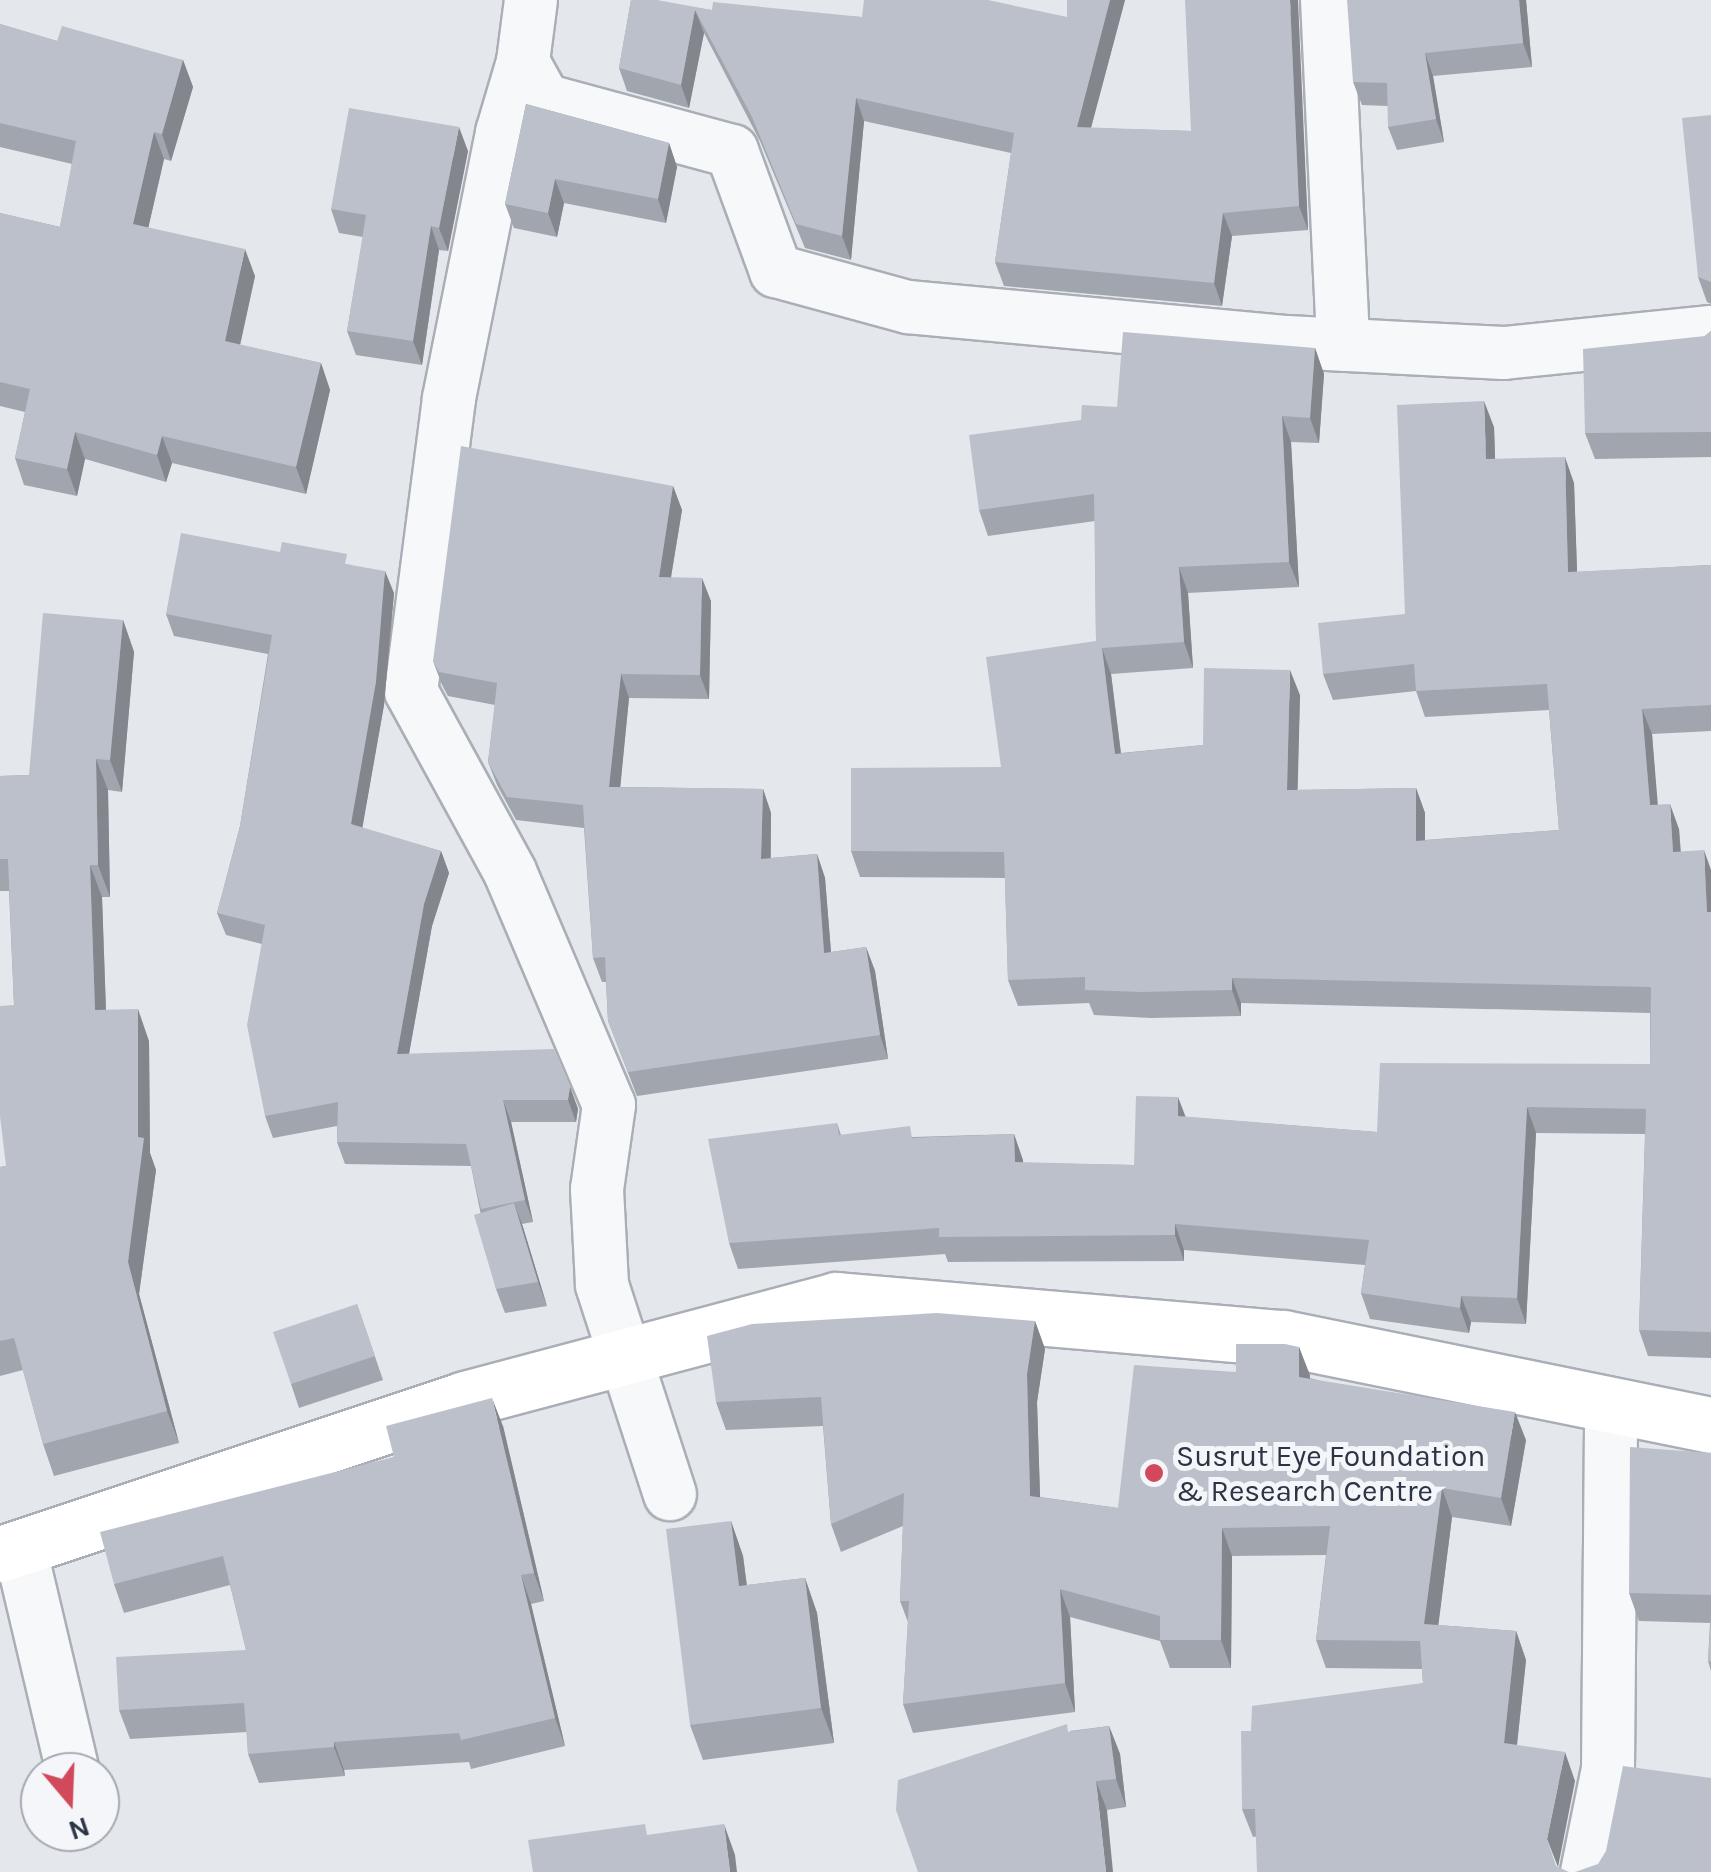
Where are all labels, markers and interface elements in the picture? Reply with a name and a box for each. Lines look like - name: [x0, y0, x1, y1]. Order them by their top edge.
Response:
- place label: Susrut Eye Foundation & Research Centre: [1176, 1438, 1485, 1508]
- marker: Susrut Eye Foundation & Research Centre: [1141, 1460, 1167, 1486]
- north arrow: [20, 1752, 120, 1852]
- text: N: [64, 1810, 94, 1848]

